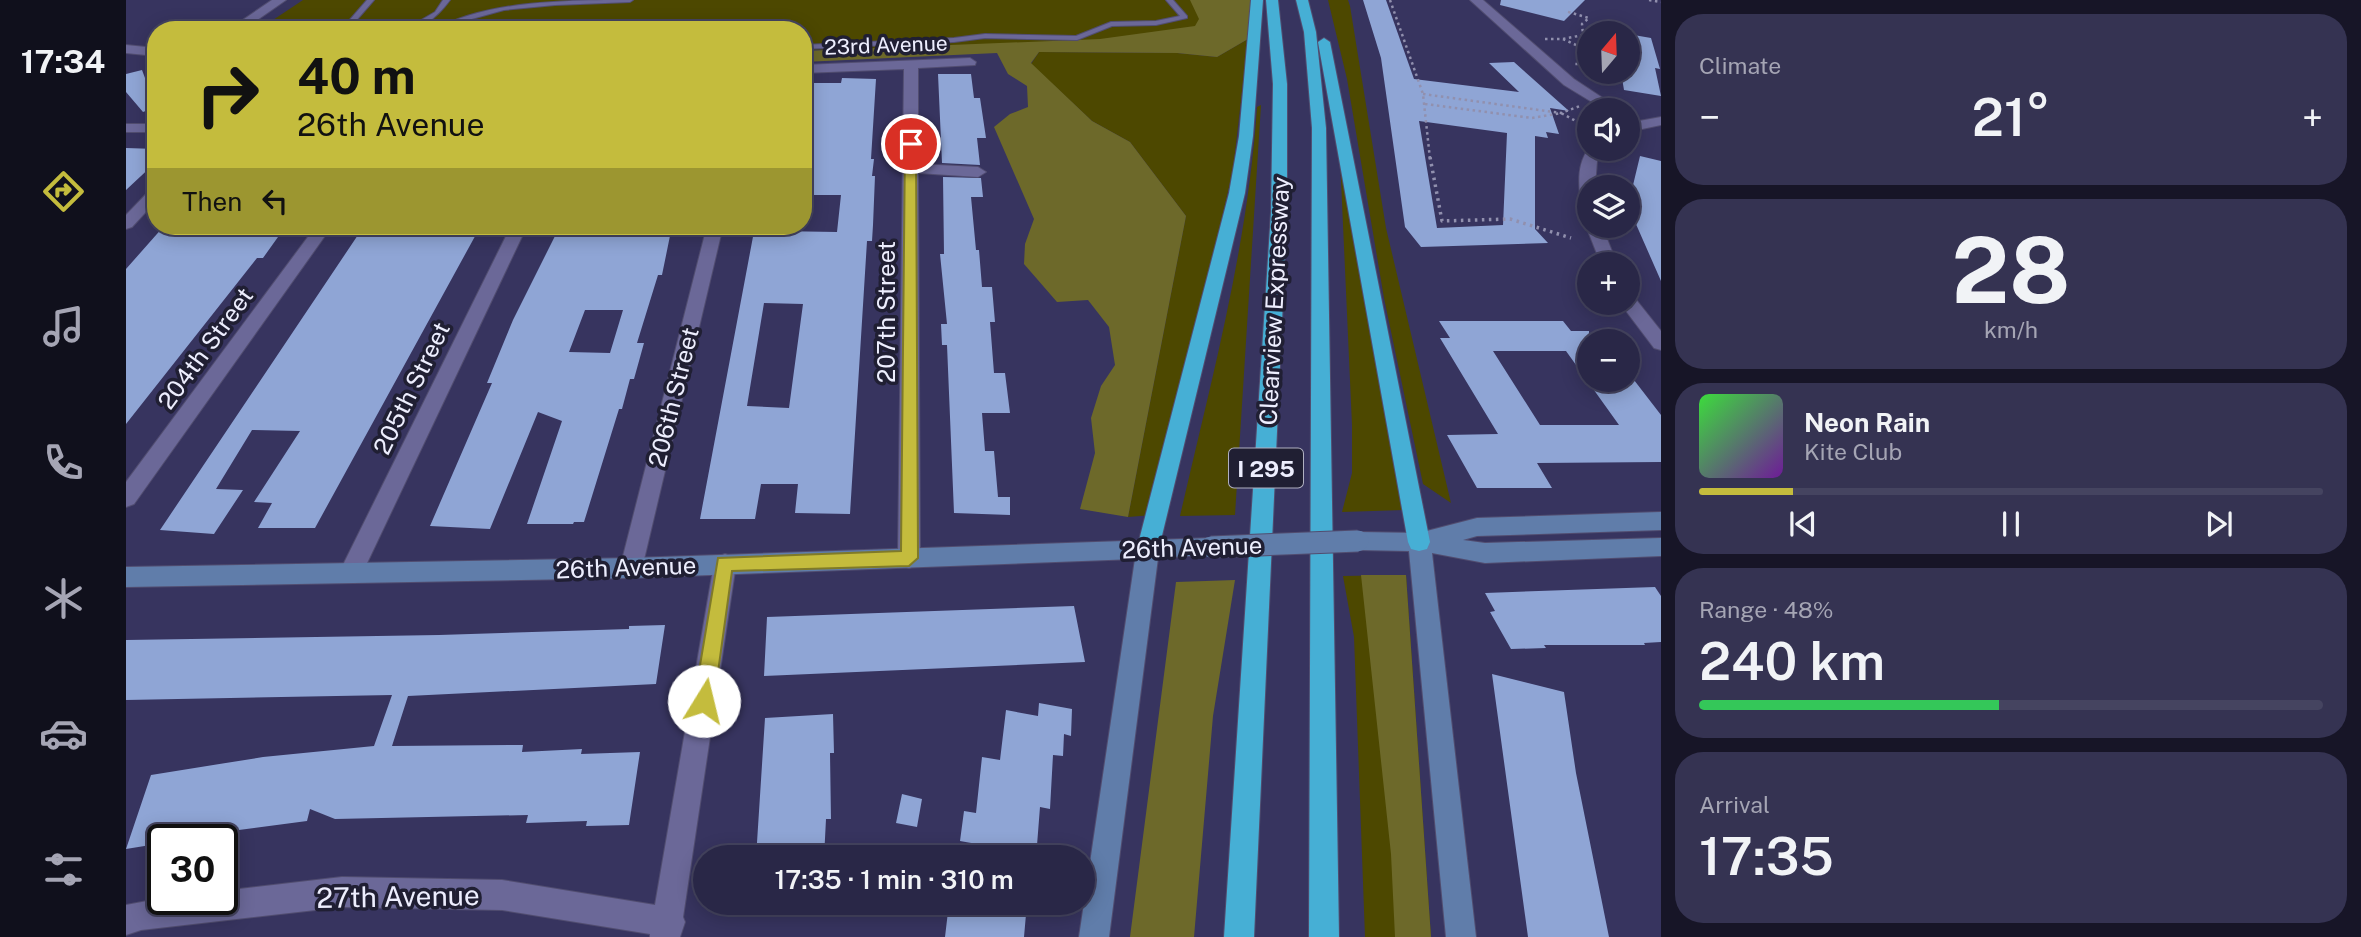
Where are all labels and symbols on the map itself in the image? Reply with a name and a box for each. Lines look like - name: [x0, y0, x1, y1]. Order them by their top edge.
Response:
- north arrow: [1577, 21, 1640, 84]
- street label: 23rd Avenue: [824, 30, 948, 60]
- pin: [881, 114, 941, 174]
- street label: Clearview Expressway: [1254, 176, 1295, 426]
- street label: 207th Street: [872, 241, 900, 383]
- street label: 204th Street: [152, 282, 258, 414]
- street label: 205th Street: [367, 317, 455, 459]
- street label: 206th Street: [642, 324, 704, 470]
- road number: I 295: [1229, 448, 1303, 488]
- street label: 26th Avenue: [1121, 531, 1263, 563]
- street label: 26th Avenue: [555, 551, 697, 583]
- position arrow: [667, 664, 741, 738]
- speed limit sign: 30: [147, 824, 238, 915]
- street label: 27th Avenue: [316, 878, 480, 914]

